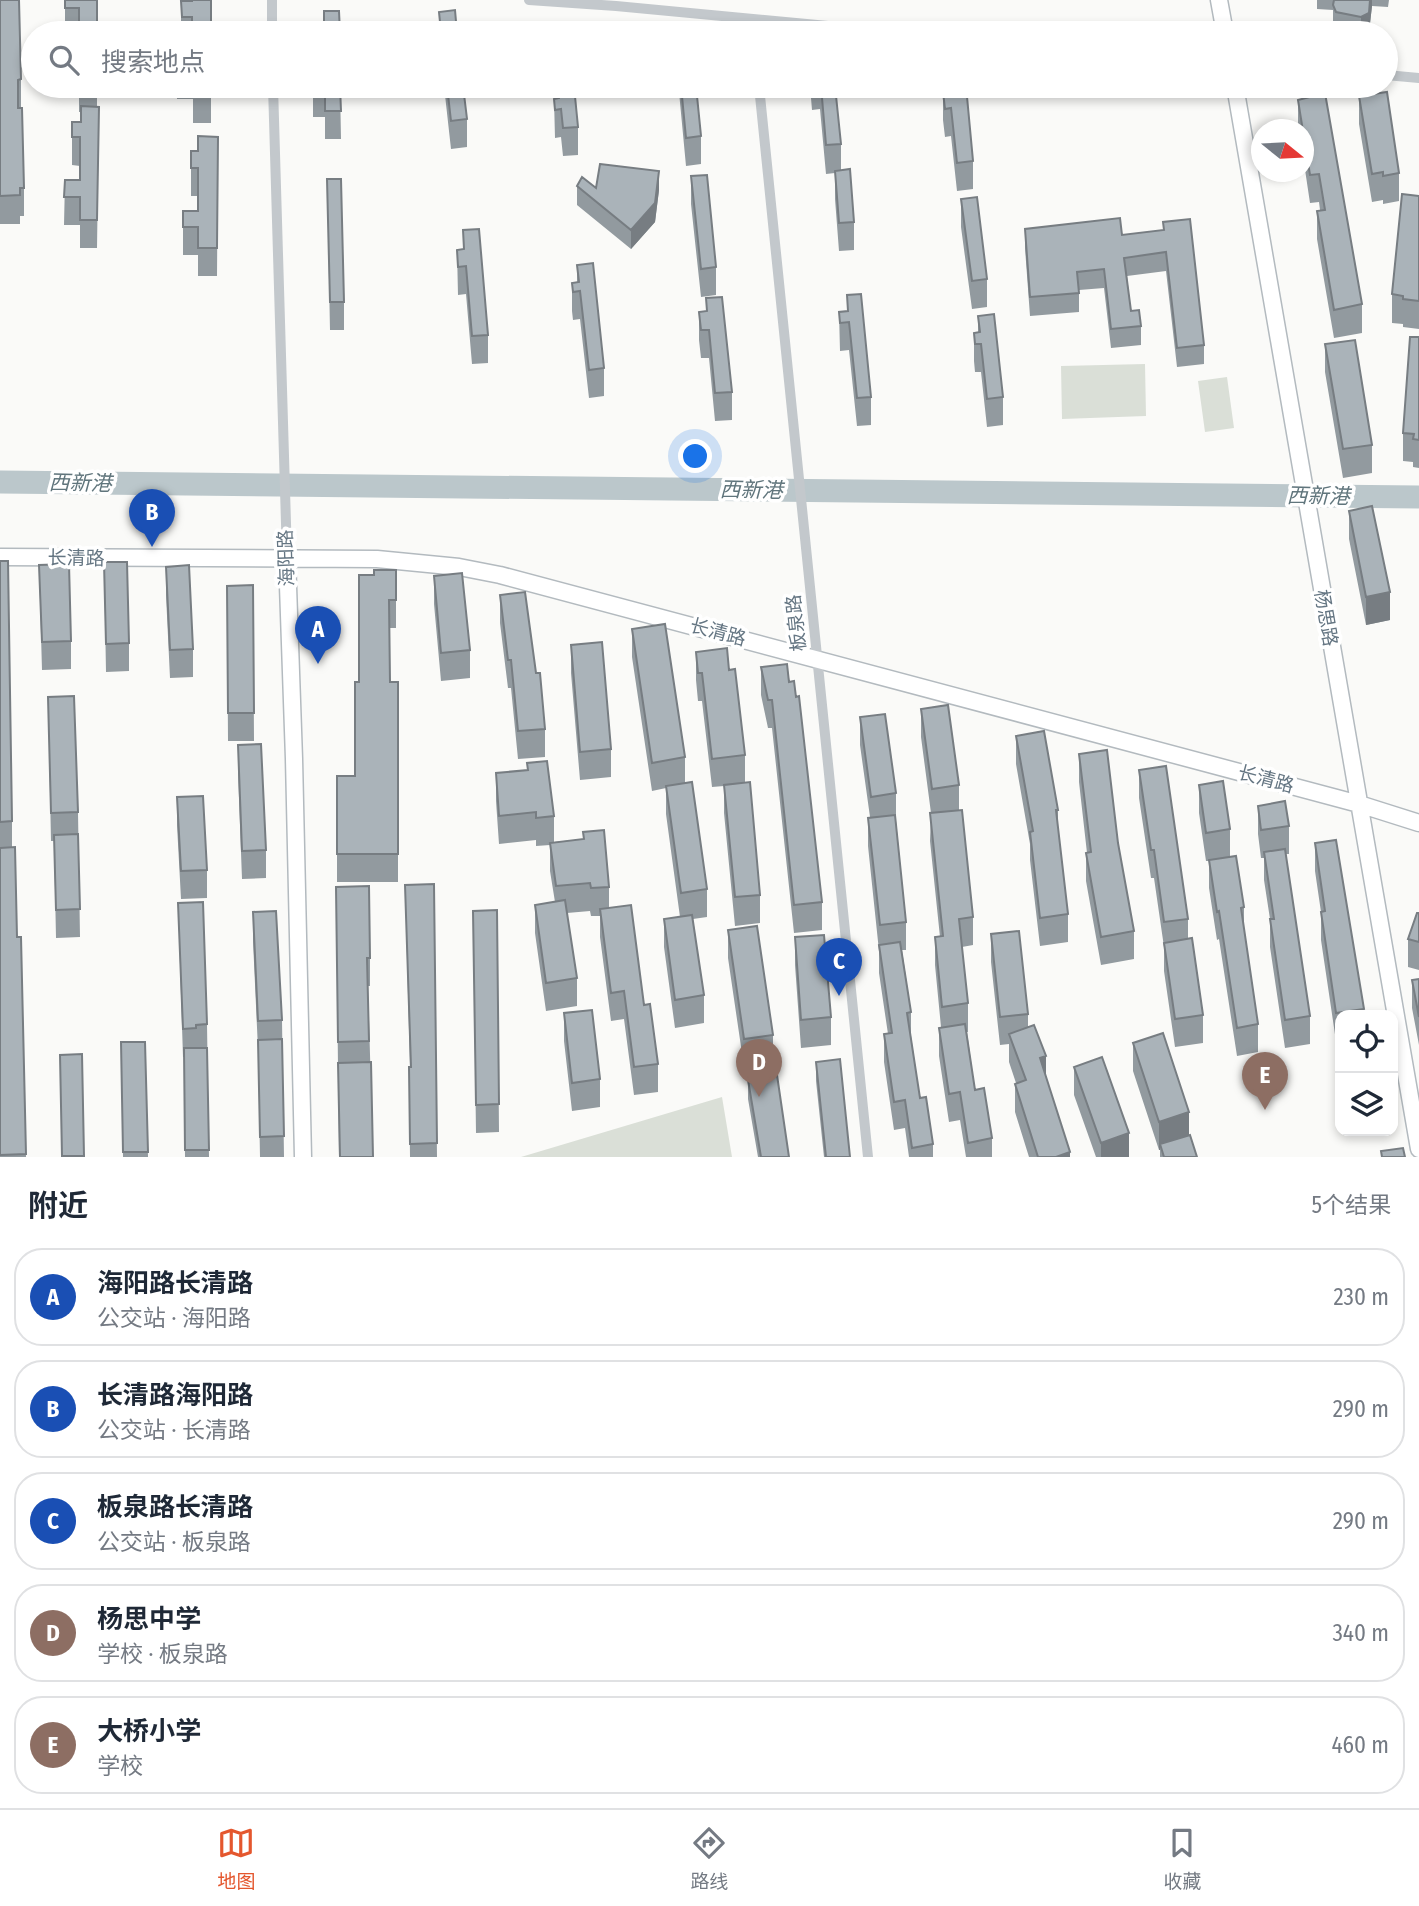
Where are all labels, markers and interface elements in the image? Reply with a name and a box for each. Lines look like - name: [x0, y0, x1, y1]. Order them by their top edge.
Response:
- search box: [21, 21, 1398, 98]
- icon: search: [45, 41, 83, 79]
- text: 搜索地点: [101, 47, 205, 78]
- north arrow: [1251, 119, 1314, 182]
- your location: [678, 439, 712, 473]
- water label: 西新港: [48, 469, 115, 497]
- water label: 西新港: [719, 476, 786, 504]
- water label: 西新港: [1286, 482, 1353, 510]
- pin: B: [129, 489, 175, 547]
- street label: 海阳路: [274, 529, 298, 587]
- street label: 长清路: [47, 546, 105, 570]
- street label: 杨思路: [1310, 588, 1342, 648]
- street label: 板泉路: [782, 593, 810, 653]
- pin: A: [295, 606, 341, 664]
- street label: 长清路: [687, 614, 749, 650]
- street label: 长清路: [1235, 761, 1297, 797]
- pin: C: [816, 938, 862, 996]
- map controls: [1335, 1010, 1398, 1136]
- button: locate: [1335, 1010, 1398, 1073]
- pin: D: [736, 1039, 782, 1097]
- pin: E: [1242, 1052, 1288, 1110]
- button: layers: [1335, 1073, 1398, 1136]
- text: 附近: [28, 1188, 88, 1224]
- text: 5个结果: [1311, 1191, 1391, 1219]
- text: 海阳路长清路: [97, 1268, 253, 1299]
- text: A: [47, 1283, 59, 1311]
- text: 230 m: [1333, 1283, 1389, 1311]
- text: 公交站 · 海阳路: [97, 1304, 251, 1332]
- text: 长清路海阳路: [97, 1380, 253, 1411]
- text: B: [47, 1395, 59, 1423]
- text: 290 m: [1333, 1395, 1389, 1423]
- text: 公交站 · 长清路: [97, 1416, 251, 1444]
- text: 板泉路长清路: [97, 1492, 253, 1523]
- text: C: [47, 1507, 59, 1535]
- text: 290 m: [1333, 1507, 1389, 1535]
- text: 公交站 · 板泉路: [97, 1528, 251, 1556]
- text: 杨思中学: [97, 1604, 201, 1635]
- text: D: [46, 1619, 60, 1647]
- text: 340 m: [1333, 1619, 1389, 1647]
- text: 学校 · 板泉路: [97, 1640, 228, 1668]
- text: 大桥小学: [97, 1716, 201, 1747]
- text: E: [48, 1731, 58, 1759]
- text: 460 m: [1331, 1731, 1389, 1759]
- text: 学校: [97, 1752, 143, 1780]
- tab: 地图: [217, 1824, 256, 1893]
- tab: 路线: [690, 1824, 729, 1893]
- tab: 收藏: [1163, 1824, 1202, 1893]

